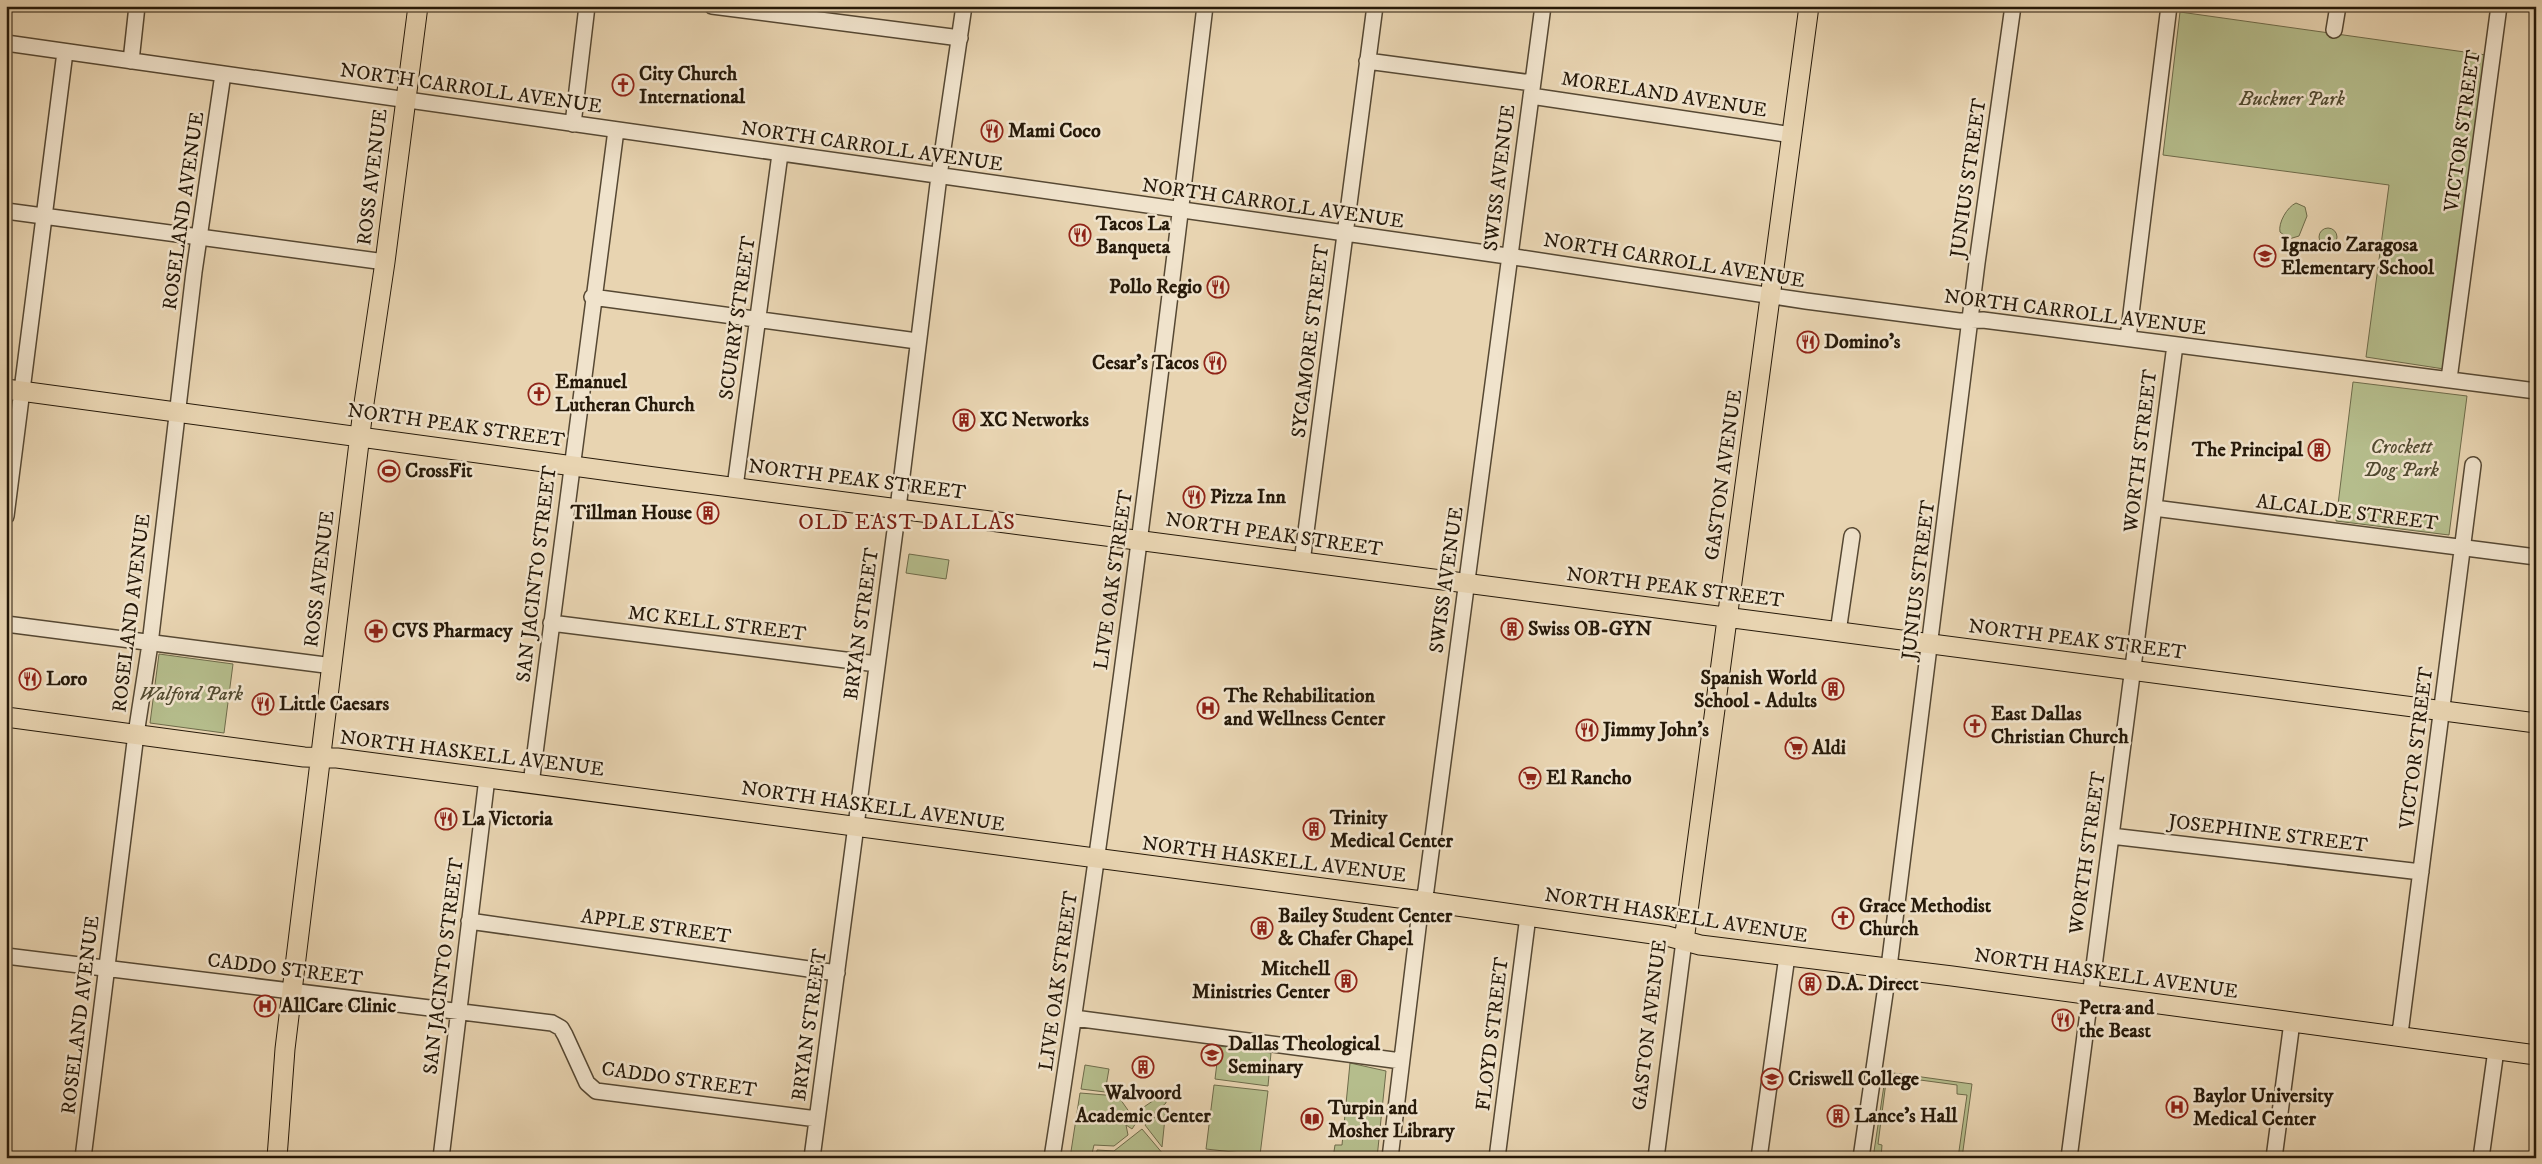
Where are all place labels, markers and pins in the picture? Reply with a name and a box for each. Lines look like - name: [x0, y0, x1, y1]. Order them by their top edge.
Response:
- place label: City Church International: [639, 62, 746, 110]
- church icon: City Church International: [611, 73, 635, 97]
- restaurant icon: Mami Coco: [980, 119, 1004, 143]
- place label: Mami Coco: [1008, 119, 1101, 144]
- place label: Tacos La Banqueta: [1095, 212, 1171, 260]
- restaurant icon: Tacos La Banqueta: [1068, 223, 1092, 247]
- place label: Ignacio Zaragosa Elementary School: [2281, 233, 2435, 281]
- school or university icon: Ignacio Zaragosa Elementary School: [2253, 244, 2277, 268]
- place label: Pollo Regio: [1109, 275, 1202, 300]
- restaurant icon: Pollo Regio: [1206, 275, 1230, 299]
- restaurant icon: Domino's: [1796, 330, 1820, 354]
- place label: Domino's: [1824, 330, 1901, 355]
- place label: Cesar's Tacos: [1092, 351, 1199, 376]
- restaurant icon: Cesar's Tacos: [1203, 351, 1227, 375]
- place label: Emanuel Lutheran Church: [555, 370, 695, 418]
- church icon: Emanuel Lutheran Church: [527, 382, 551, 406]
- building icon: XC Networks: [952, 408, 976, 432]
- place label: XC Networks: [980, 408, 1089, 433]
- place label: The Principal: [2191, 438, 2304, 463]
- building icon: The Principal: [2307, 438, 2331, 462]
- sports icon: CrossFit: [377, 459, 401, 483]
- place label: CrossFit: [405, 459, 473, 484]
- restaurant icon: Pizza Inn: [1182, 485, 1206, 509]
- place label: Pizza Inn: [1210, 485, 1287, 510]
- place label: Tillman House: [570, 501, 693, 526]
- building icon: Tillman House: [696, 501, 720, 525]
- building icon: Swiss OB-GYN: [1500, 617, 1524, 641]
- place label: Swiss OB-GYN: [1528, 617, 1653, 642]
- pharmacy icon: CVS Pharmacy: [364, 619, 388, 643]
- place label: CVS Pharmacy: [392, 619, 513, 644]
- place label: Spanish World School - Adults: [1694, 666, 1818, 714]
- restaurant icon: Loro: [18, 667, 42, 691]
- place label: Loro: [46, 667, 88, 692]
- building icon: Spanish World School - Adults: [1821, 677, 1845, 701]
- place label: The Rehabilitation and Wellness Center: [1223, 684, 1386, 732]
- restaurant icon: Little Caesars: [251, 692, 275, 716]
- place label: Little Caesars: [279, 692, 390, 717]
- hospital icon: The Rehabilitation and Wellness Center: [1196, 696, 1220, 720]
- place label: East Dallas Christian Church: [1991, 702, 2129, 750]
- church icon: East Dallas Christian Church: [1963, 714, 1987, 738]
- restaurant icon: Jimmy John's: [1575, 718, 1599, 742]
- place label: Jimmy John's: [1601, 718, 1709, 743]
- supermarket icon: Aldi: [1784, 736, 1808, 760]
- place label: Aldi: [1811, 736, 1846, 761]
- supermarket icon: El Rancho: [1518, 766, 1542, 790]
- place label: El Rancho: [1546, 766, 1632, 791]
- place label: Trinity Medical Center: [1329, 806, 1453, 854]
- restaurant icon: La Victoria: [434, 807, 458, 831]
- place label: La Victoria: [462, 807, 553, 832]
- building icon: Trinity Medical Center: [1302, 817, 1326, 841]
- place label: Grace Methodist Church: [1859, 894, 1992, 942]
- place label: Bailey Student Center & Chafer Chapel: [1278, 904, 1453, 952]
- church icon: Grace Methodist Church: [1831, 906, 1855, 930]
- building icon: Bailey Student Center & Chafer Chapel: [1250, 916, 1274, 940]
- place label: Mitchell Ministries Center: [1192, 957, 1331, 1005]
- building icon: Mitchell Ministries Center: [1334, 969, 1358, 993]
- building icon: D.A. Direct: [1798, 972, 1822, 996]
- place label: D.A. Direct: [1826, 972, 1919, 997]
- hospital icon: AllCare Clinic: [253, 994, 277, 1018]
- place label: AllCare Clinic: [280, 994, 396, 1019]
- place label: Petra and the Beast: [2079, 996, 2155, 1044]
- restaurant icon: Petra and the Beast: [2051, 1008, 2075, 1032]
- place label: Dallas Theological Seminary: [1228, 1032, 1381, 1080]
- school or university icon: Dallas Theological Seminary: [1200, 1043, 1224, 1067]
- building icon: Walvoord Academic Center: [1131, 1055, 1155, 1079]
- school or university icon: Criswell College: [1760, 1067, 1784, 1091]
- place label: Criswell College: [1788, 1067, 1920, 1092]
- place label: Walvoord Academic Center: [1074, 1081, 1211, 1129]
- place label: Baylor University Medical Center: [2193, 1084, 2334, 1132]
- hospital icon: Baylor University Medical Center: [2165, 1095, 2189, 1119]
- place label: Turpin and Mosher Library: [1327, 1096, 1455, 1144]
- building icon: Lance's Hall: [1826, 1104, 1850, 1128]
- place label: Lance's Hall: [1854, 1104, 1958, 1129]
- library icon: Turpin and Mosher Library: [1300, 1107, 1324, 1131]

